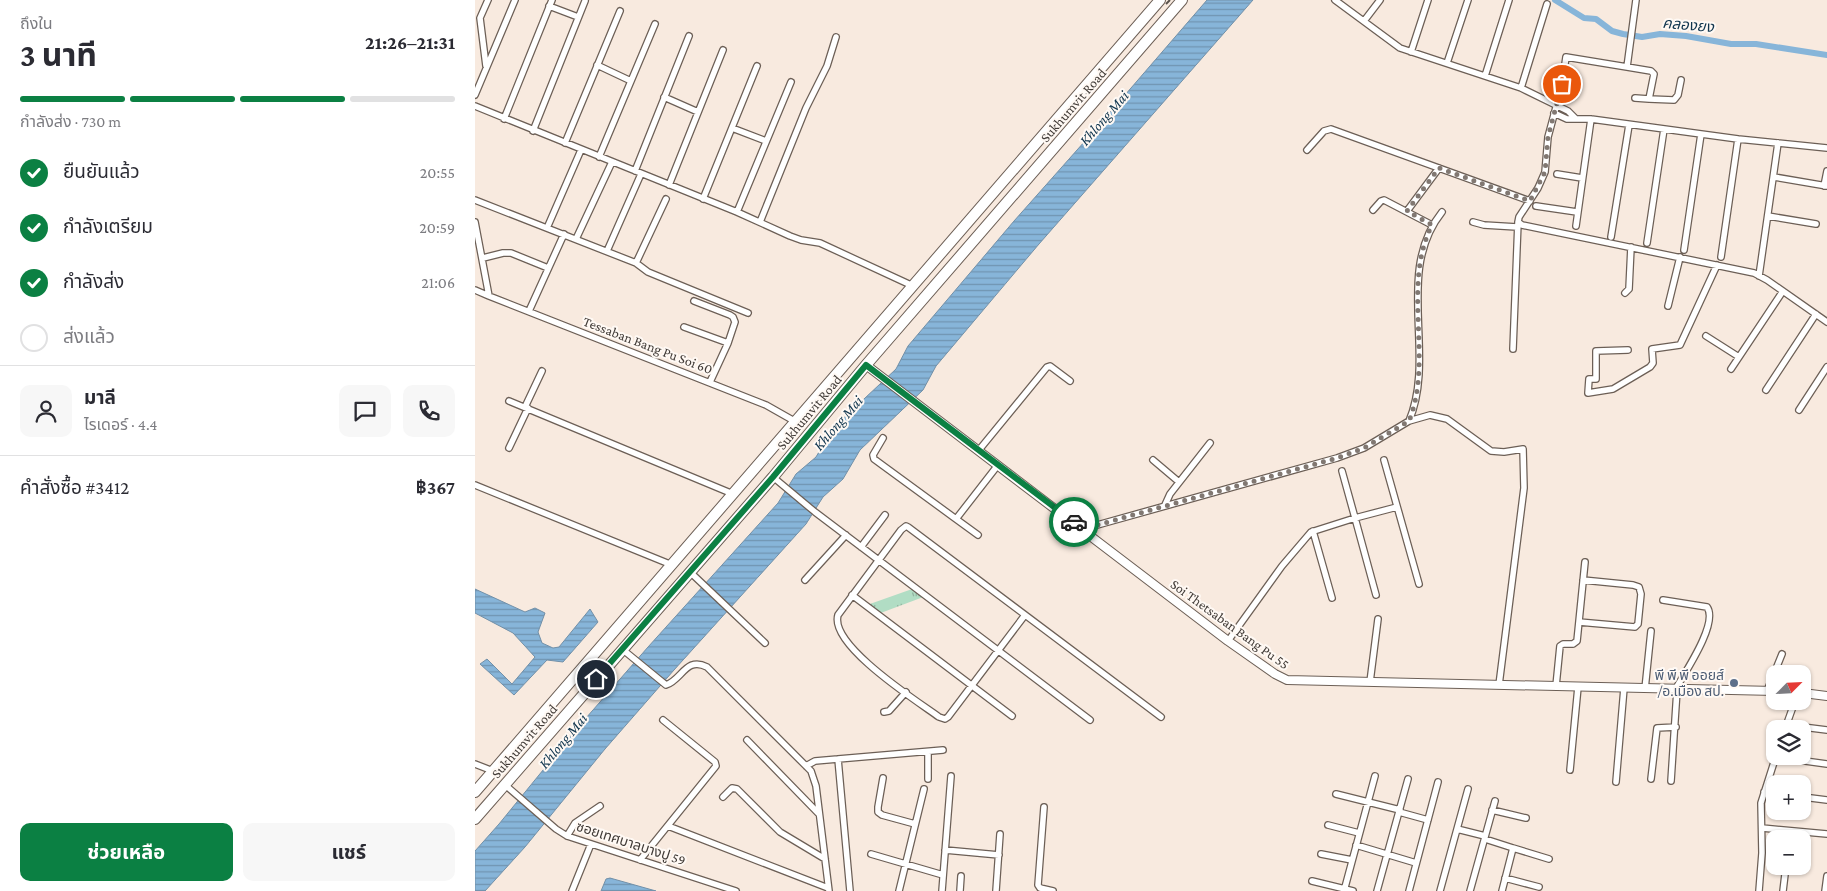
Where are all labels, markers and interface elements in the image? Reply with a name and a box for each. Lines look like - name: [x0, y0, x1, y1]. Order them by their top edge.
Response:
- text: ถึงใน: [20, 15, 53, 32]
- water label: คลองยง: [1662, 15, 1715, 35]
- text: 21:26–21:31: [365, 32, 455, 53]
- text: 3 นาที: [20, 37, 97, 73]
- pin: [1541, 63, 1583, 105]
- street label: Sukhumvit Road: [1037, 64, 1110, 145]
- icon: bag: [1548, 70, 1576, 98]
- water label: Khlong Mai: [1076, 87, 1133, 149]
- text: กำลังส่ง · 730 m: [20, 113, 121, 130]
- icon: check: [20, 159, 48, 187]
- text: ยืนยันแล้ว: [63, 161, 140, 182]
- text: 20:55: [420, 164, 455, 181]
- icon: check: [20, 214, 48, 242]
- text: กำลังเตรียม: [63, 216, 153, 237]
- text: 20:59: [419, 219, 455, 236]
- icon: check: [20, 269, 48, 297]
- text: กำลังส่ง: [63, 271, 124, 292]
- text: 21:06: [421, 274, 455, 291]
- street label: Tessaban Bang Pu Soi 60: [581, 313, 715, 377]
- text: ส่งแล้ว: [63, 326, 115, 347]
- street label: Sukhumvit Road: [773, 371, 845, 453]
- button: person: [20, 385, 72, 437]
- button: chat: [339, 385, 391, 437]
- button: phone: [403, 385, 455, 437]
- text: มาลี: [84, 387, 116, 408]
- water label: Khlong Mai: [810, 392, 867, 454]
- text: ไรเดอร์ · 4.4: [84, 416, 157, 433]
- text: คำสั่งซื้อ #3412: [20, 477, 129, 498]
- text: ฿367: [416, 477, 455, 498]
- courier: [1049, 497, 1099, 547]
- icon: car: [1060, 508, 1088, 536]
- street label: Soi Thetsaban Bang Pu 55: [1168, 576, 1292, 672]
- pin: [575, 658, 617, 700]
- icon: home: [582, 665, 610, 693]
- north arrow: [1766, 665, 1811, 710]
- map controls: [1766, 665, 1811, 875]
- place label: พี พี พี ออยส์ /อ.เมือง สป.: [1655, 667, 1724, 699]
- marker: พี พี พี ออยส์ /อ.เมือง สป.: [1728, 677, 1740, 689]
- street label: Sukhumvit Road: [488, 700, 561, 781]
- water label: Khlong Mai: [535, 710, 592, 772]
- button: layers: [1766, 720, 1811, 765]
- button: +: [1766, 775, 1811, 820]
- street label: ซอยเทศบาลบางปู 59: [574, 818, 688, 869]
- button: ช่วยเหลือ: [20, 823, 233, 881]
- button: แชร์: [243, 823, 455, 881]
- button: −: [1766, 830, 1811, 875]

